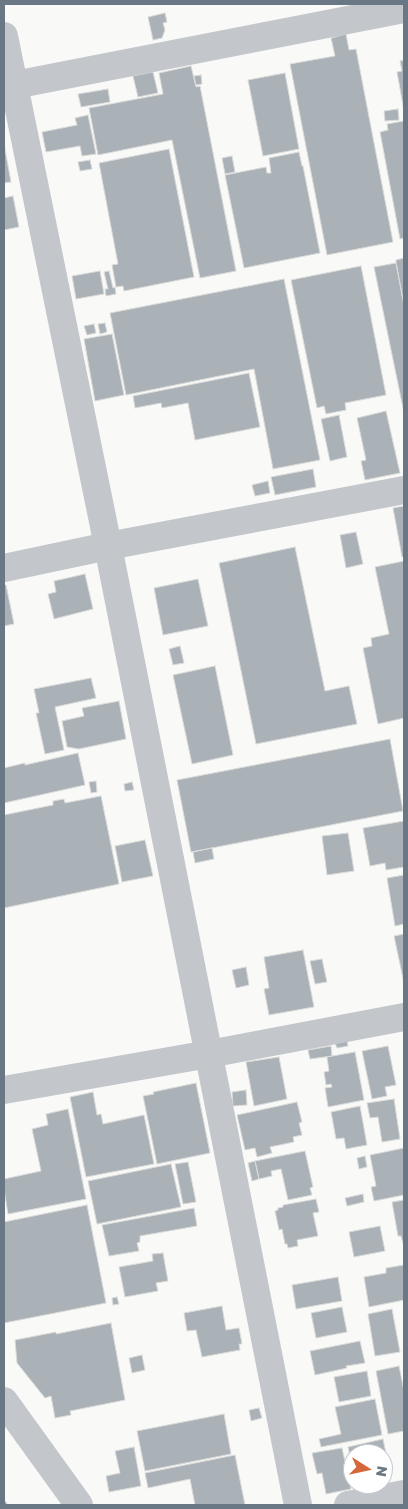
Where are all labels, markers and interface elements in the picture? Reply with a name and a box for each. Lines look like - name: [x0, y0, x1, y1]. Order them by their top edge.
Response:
- north arrow: [343, 1444, 393, 1494]
- text: N: [373, 1465, 392, 1478]

